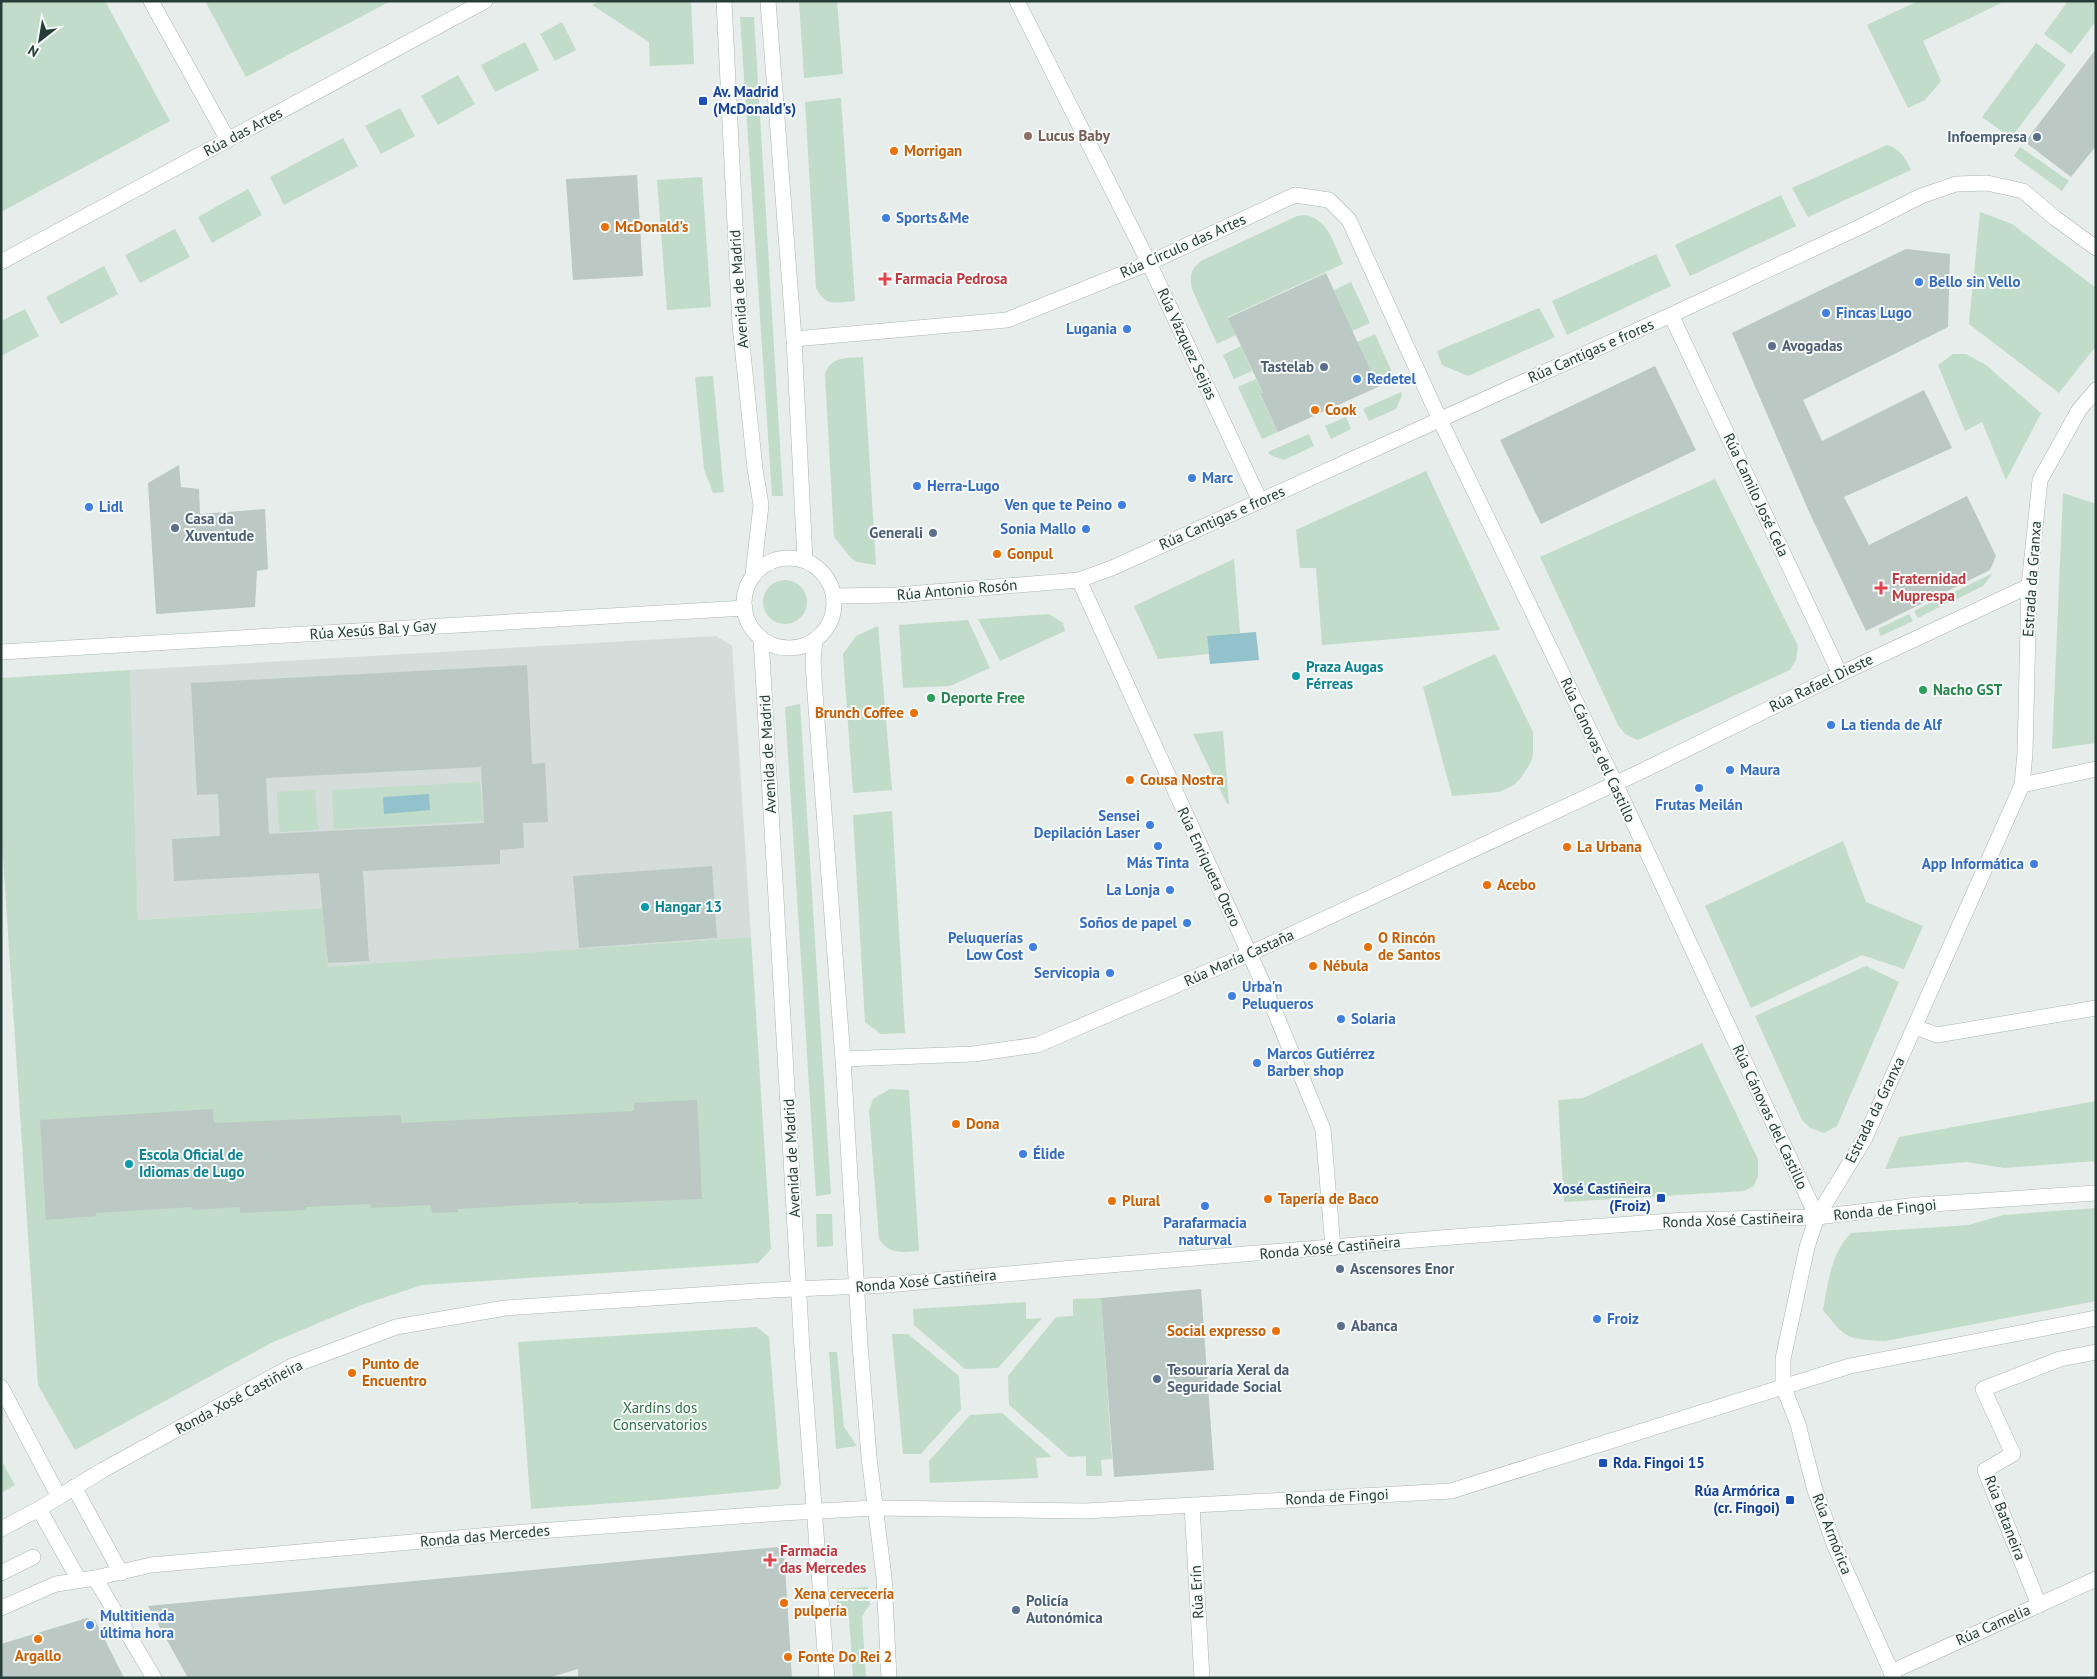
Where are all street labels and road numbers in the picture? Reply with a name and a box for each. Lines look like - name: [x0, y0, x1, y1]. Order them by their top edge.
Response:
- street label: Rúa das Artes: [200, 103, 286, 160]
- street label: Rúa Círculo das Artes: [1117, 209, 1249, 282]
- street label: Avenida de Madrid: [725, 229, 752, 349]
- street label: Rúa Vázquez Seijas: [1153, 285, 1222, 403]
- street label: Rúa Cantigas e frores: [1525, 314, 1657, 387]
- street label: Rúa Camilo José Cela: [1719, 430, 1793, 560]
- street label: Rúa Cantigas e frores: [1156, 481, 1288, 554]
- street label: Estrada da Granxa: [2018, 520, 2045, 638]
- street label: Rúa Antonio Rosón: [896, 575, 1018, 604]
- street label: Rúa Xesús Bal y Gay: [309, 616, 437, 643]
- street label: Rúa Rafael Dieste: [1766, 649, 1876, 716]
- street label: Rúa Cánovas del Castillo: [1557, 674, 1640, 825]
- street label: Avenida de Madrid: [755, 694, 780, 814]
- street label: Rúa Enriqueta Otero: [1173, 804, 1246, 930]
- street label: Rúa María Castaña: [1181, 925, 1297, 990]
- street label: Rúa Cánovas del Castillo: [1729, 1041, 1812, 1192]
- street label: Estrada da Granxa: [1841, 1053, 1909, 1166]
- street label: Avenida de Madrid: [779, 1098, 804, 1218]
- street label: Ronda de Fingoi: [1832, 1195, 1938, 1224]
- street label: Ronda Xosé Castiñeira: [1662, 1208, 1804, 1231]
- street label: Ronda Xosé Castiñeira: [1259, 1232, 1401, 1263]
- street label: Ronda Xosé Castiñeira: [855, 1265, 997, 1296]
- street label: Ronda Xosé Castiñeira: [172, 1355, 306, 1438]
- street label: Rúa Bataneira: [1981, 1473, 2030, 1563]
- street label: Ronda de Fingoi: [1285, 1484, 1389, 1509]
- street label: Rúa Armórica: [1808, 1491, 1857, 1577]
- street label: Ronda das Mercedes: [419, 1520, 551, 1551]
- street label: Rúa Erín: [1186, 1565, 1207, 1619]
- street label: Rúa Camelia: [1953, 1600, 2033, 1649]

